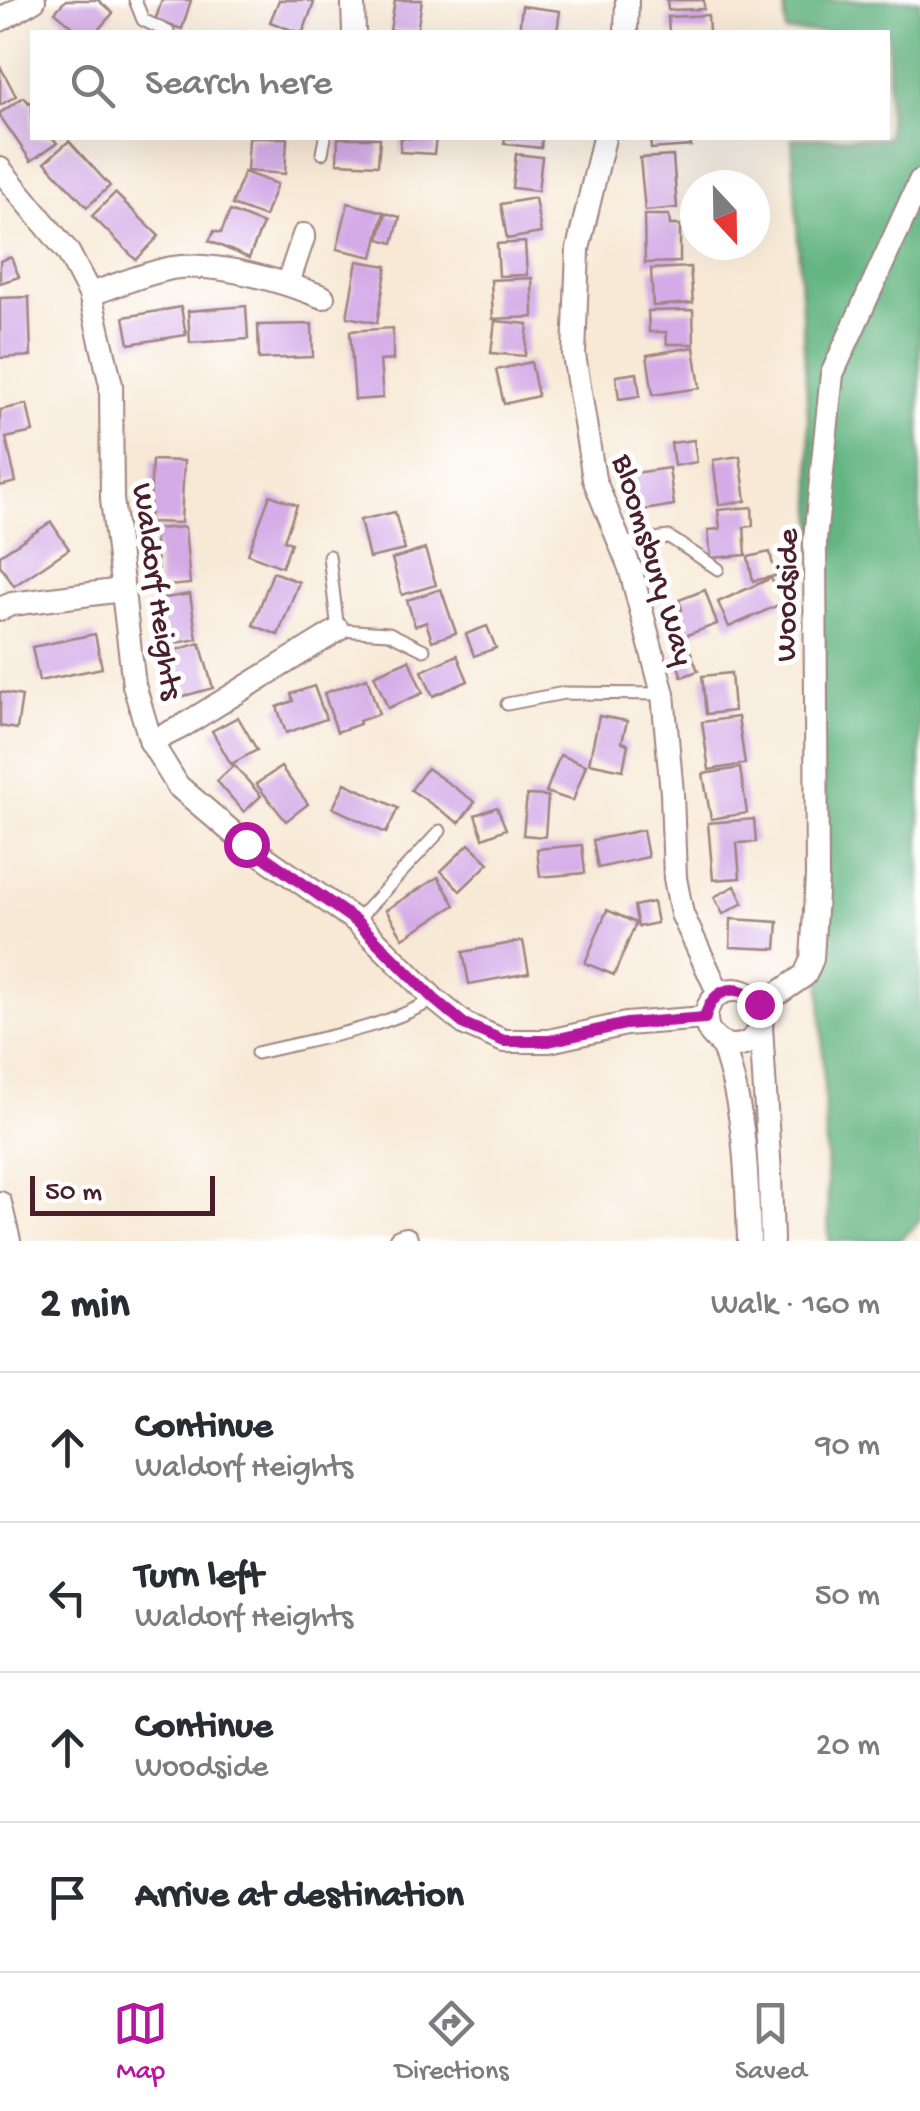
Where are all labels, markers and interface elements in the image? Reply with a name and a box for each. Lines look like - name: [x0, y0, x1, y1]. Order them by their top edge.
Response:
- search box: [30, 30, 890, 140]
- icon: search: [65, 58, 120, 113]
- text: Search here: [145, 63, 332, 107]
- north arrow: [680, 170, 770, 260]
- street label: Bloomsbury Way: [601, 450, 701, 671]
- street label: Waldorf Heights: [121, 481, 189, 704]
- street label: Woodside: [769, 528, 809, 662]
- route start: [224, 822, 270, 868]
- route end: [737, 982, 783, 1028]
- scale bar: [30, 1171, 215, 1216]
- text: 50 m: [45, 1177, 102, 1210]
- text: 2 min: [40, 1282, 129, 1331]
- text: Walk · 160 m: [711, 1287, 880, 1325]
- text: Continue: [135, 1406, 273, 1450]
- icon: ahead: [40, 1420, 95, 1475]
- text: 90 m: [816, 1428, 880, 1466]
- text: Waldorf Heights: [135, 1450, 353, 1488]
- text: Turn left: [135, 1556, 263, 1600]
- icon: left: [40, 1570, 95, 1625]
- text: 50 m: [815, 1578, 880, 1616]
- text: Waldorf Heights: [135, 1600, 353, 1638]
- text: Continue: [135, 1706, 273, 1750]
- icon: ahead: [40, 1720, 95, 1775]
- text: 20 m: [816, 1728, 880, 1766]
- text: Woodside: [135, 1750, 268, 1788]
- icon: arrive: [40, 1870, 95, 1925]
- text: Arrive at destination: [135, 1875, 464, 1919]
- tab: Map: [113, 1996, 168, 2089]
- tab: Directions: [395, 1996, 509, 2089]
- tab: Saved: [735, 1996, 807, 2089]

